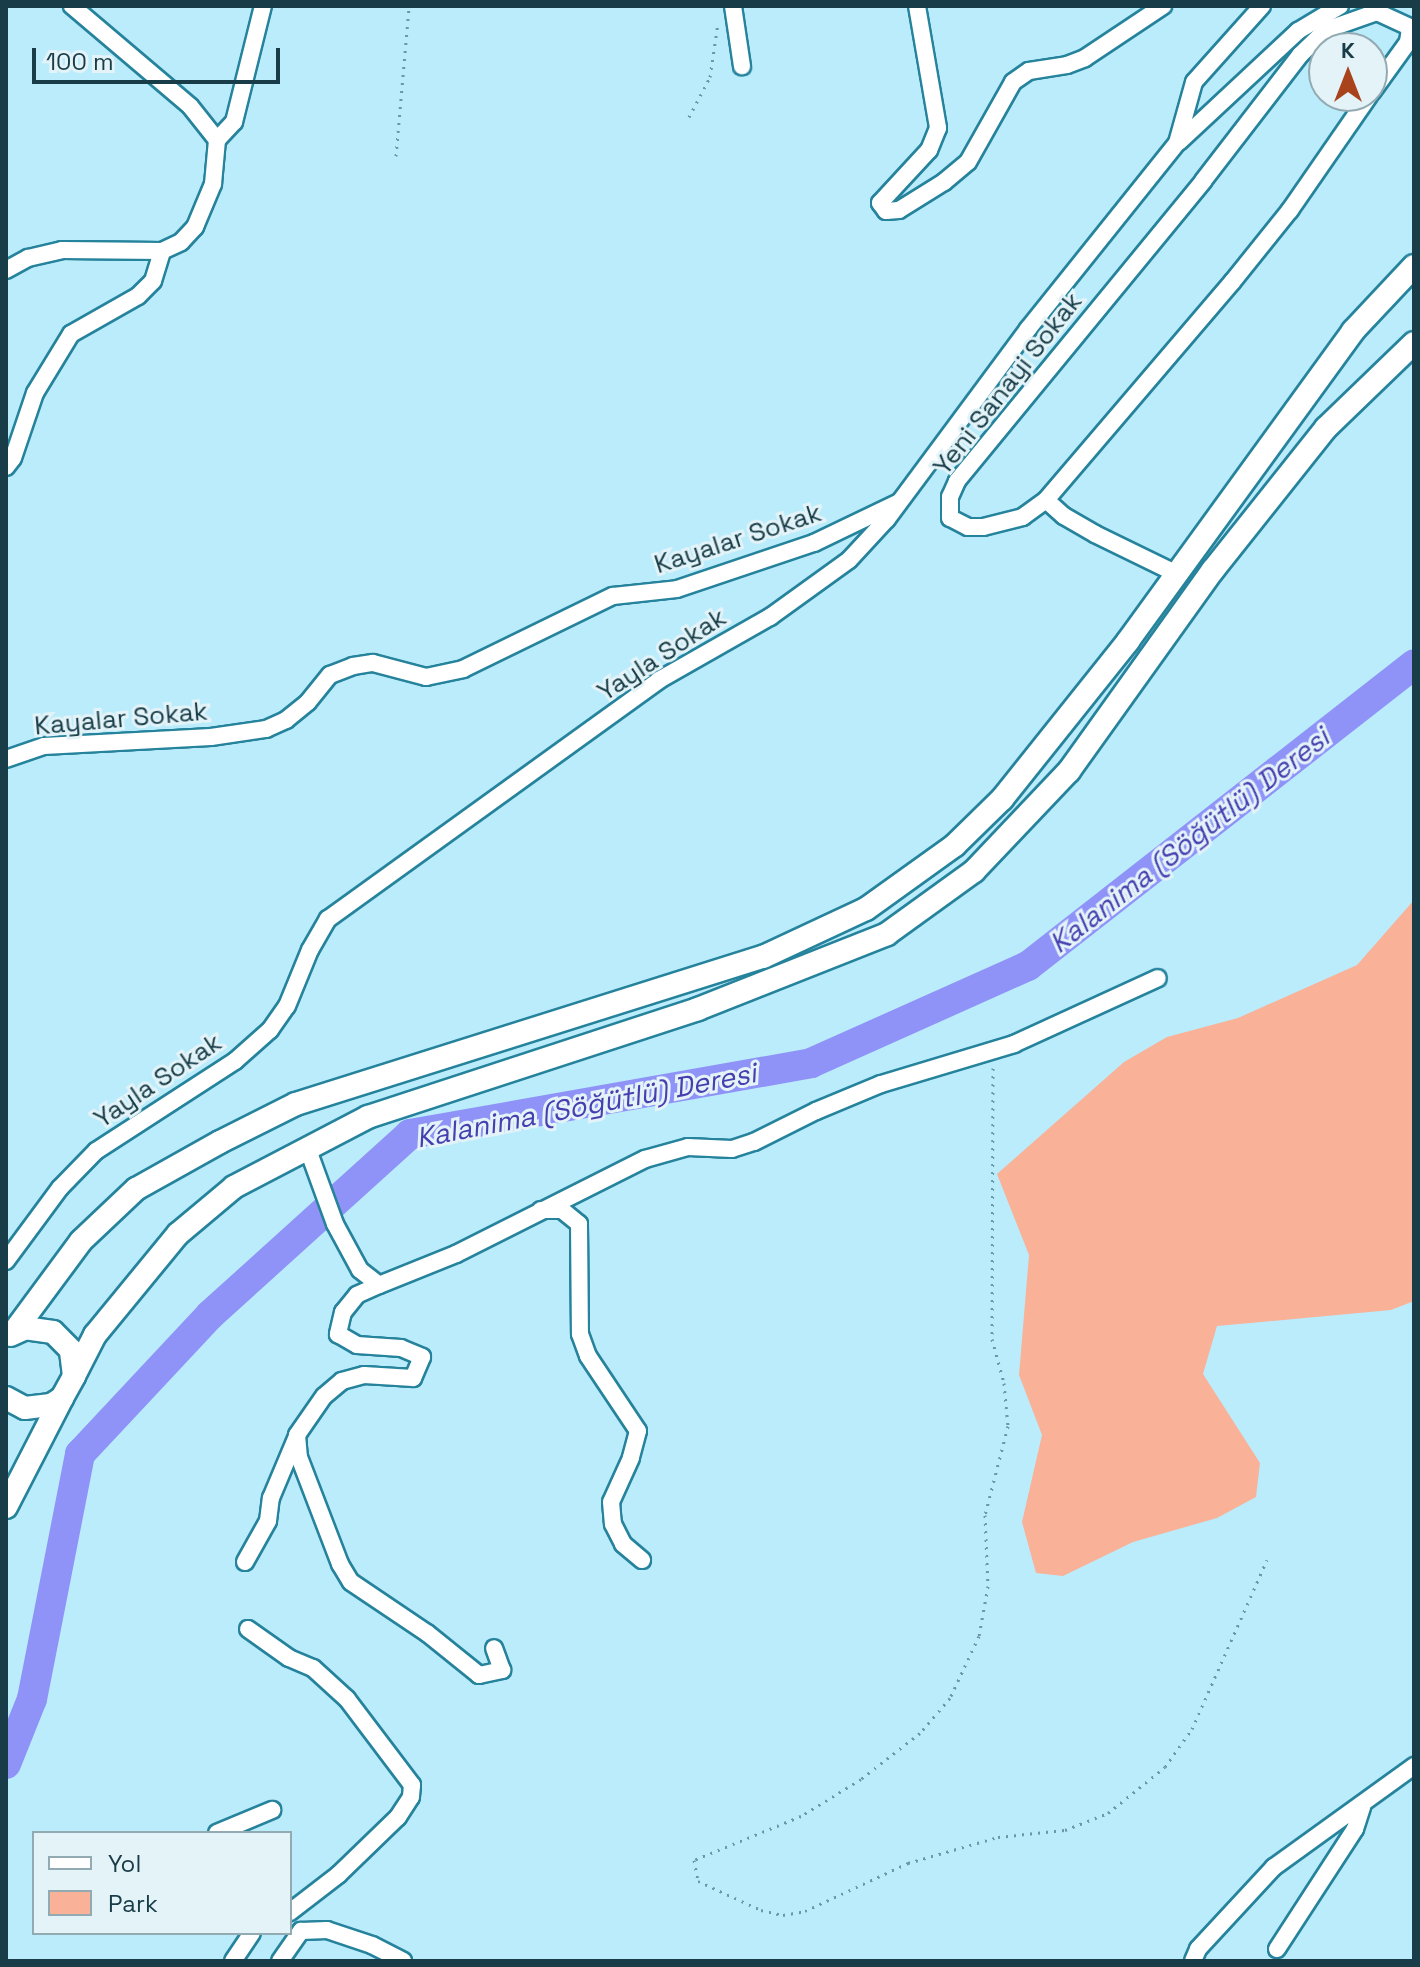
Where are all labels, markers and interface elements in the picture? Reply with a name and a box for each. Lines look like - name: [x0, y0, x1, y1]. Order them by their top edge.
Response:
- scale bar: [36, 32, 284, 82]
- north arrow: [1308, 32, 1388, 112]
- text: K: [1341, 36, 1355, 64]
- text: 100 m: [46, 46, 114, 77]
- street label: Yeni Sanayi Sokak: [927, 287, 1089, 481]
- street label: Kayalar Sokak: [651, 497, 825, 581]
- street label: Yayla Sokak: [592, 602, 732, 708]
- street label: Kayalar Sokak: [33, 696, 209, 742]
- water label: Kalanima (Söğütlü) Deresi: [1042, 720, 1336, 960]
- street label: Yayla Sokak: [88, 1027, 228, 1135]
- water label: Kalanima (Söğütlü) Deresi: [413, 1056, 759, 1154]
- legend: [32, 1831, 292, 1935]
- text: Yol: [108, 1848, 141, 1879]
- text: Park: [108, 1888, 158, 1919]

